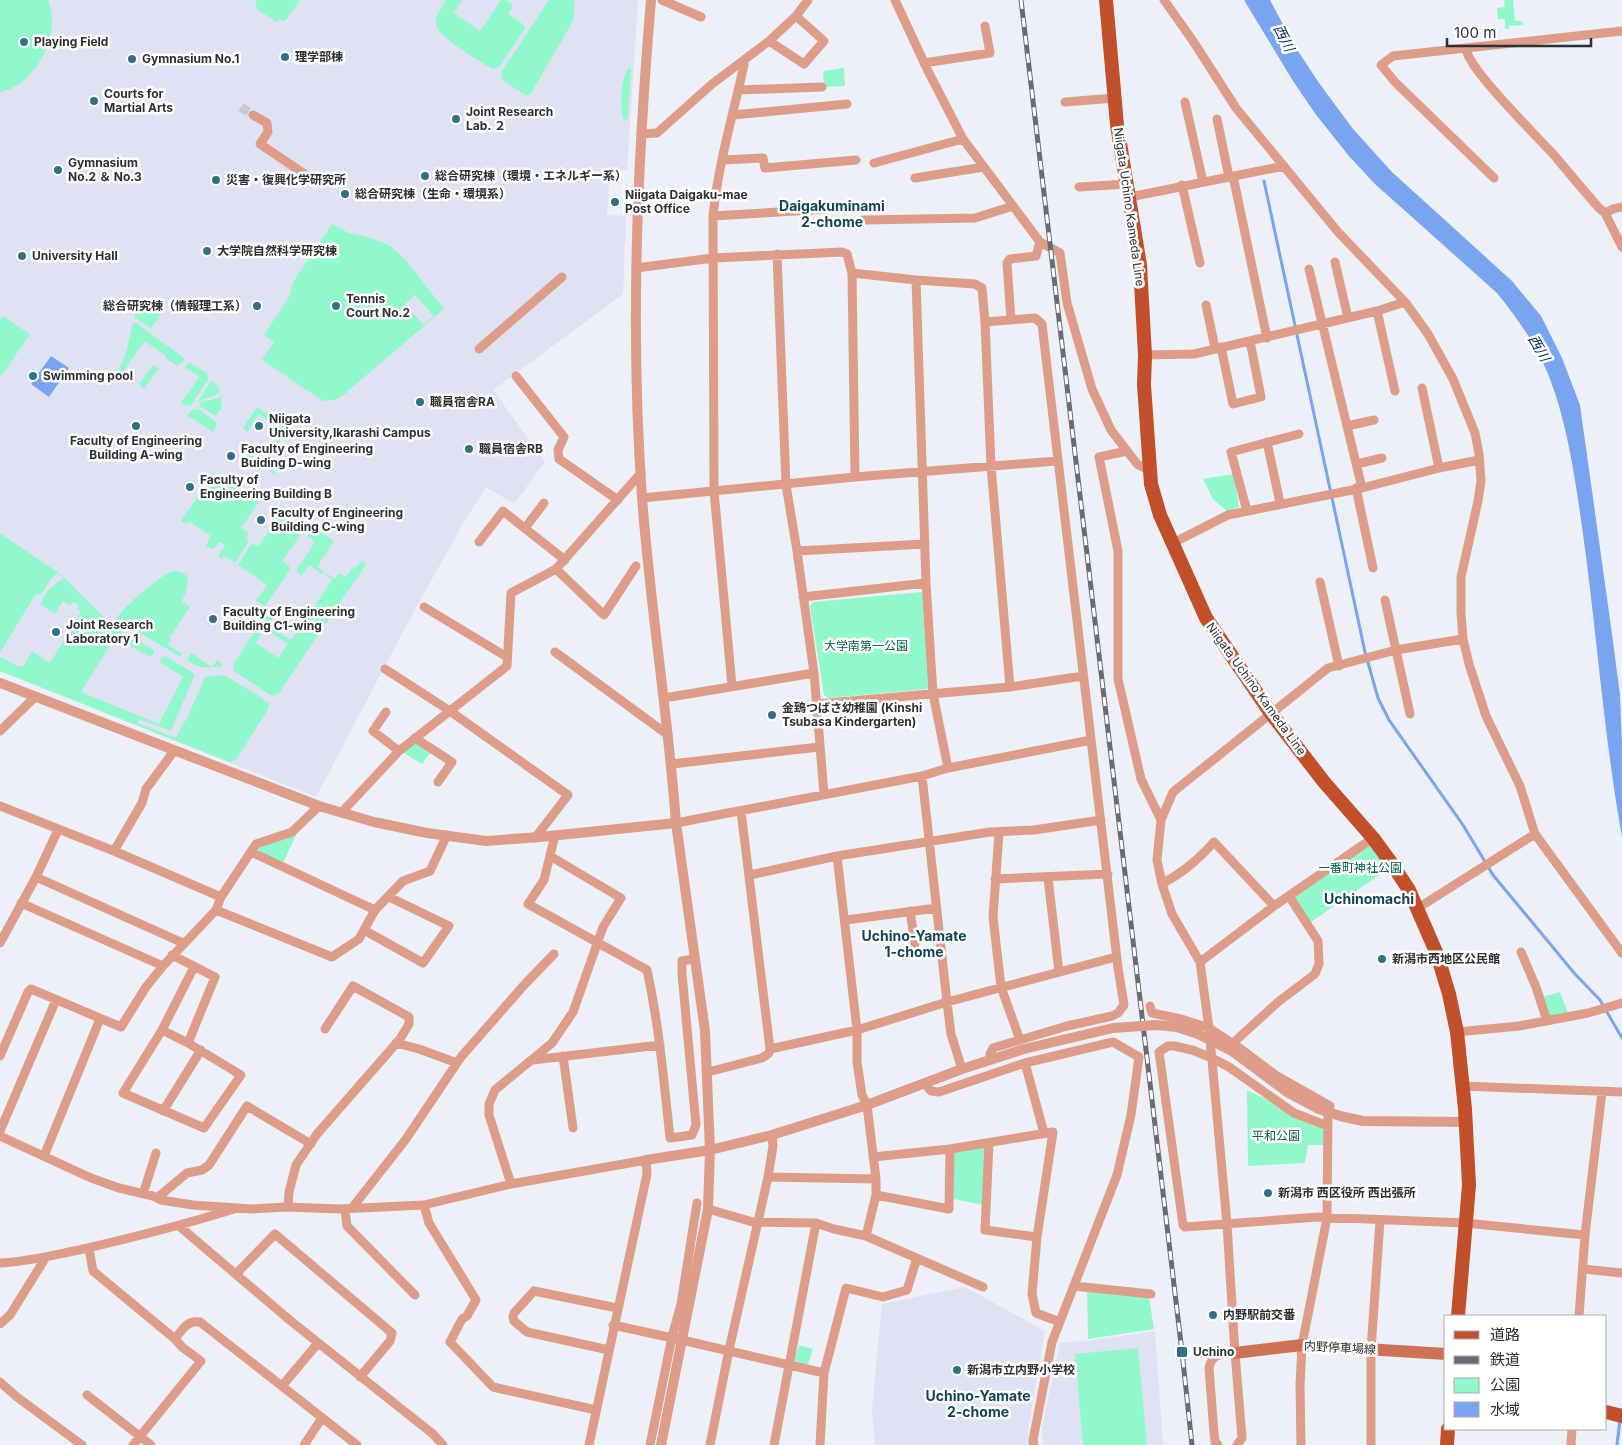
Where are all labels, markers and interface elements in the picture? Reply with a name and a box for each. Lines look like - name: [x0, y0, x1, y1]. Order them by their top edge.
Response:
- scale bar: [1447, 15, 1591, 47]
- water label: 西川: [1271, 21, 1299, 56]
- text: 100 m: [1454, 23, 1496, 42]
- place label: Playing Field: [34, 34, 108, 49]
- marker: Playing Field: [18, 36, 30, 48]
- place label: 理学部棟: [295, 49, 343, 64]
- place label: Gymnasium No.1: [142, 51, 239, 66]
- marker: 理学部棟: [279, 51, 291, 63]
- marker: Gymnasium No.1: [126, 53, 138, 65]
- place label: Courts for Martial Arts: [104, 86, 173, 115]
- marker: Courts for Martial Arts: [88, 95, 100, 107]
- place label: Joint Research Lab. ２: [466, 104, 553, 133]
- marker: Joint Research Lab. ２: [450, 113, 462, 125]
- street label: Niigata Uchino Kameda Line: [1111, 127, 1148, 287]
- place label: Gymnasium No.2 ＆ No.3: [68, 155, 142, 184]
- marker: Gymnasium No.2 ＆ No.3: [52, 164, 64, 176]
- place label: 総合研究棟（環境・エネルギー系）: [435, 168, 627, 183]
- marker: 総合研究棟（環境・エネルギー系）: [419, 170, 431, 182]
- place label: 災害・復興化学研究所: [226, 172, 346, 187]
- marker: 災害・復興化学研究所: [210, 174, 222, 186]
- place label: 総合研究棟（生命・環境系）: [355, 186, 511, 201]
- place label: Niigata Daigaku-mae Post Office: [625, 187, 748, 216]
- marker: 総合研究棟（生命・環境系）: [339, 188, 351, 200]
- marker: Niigata Daigaku-mae Post Office: [609, 196, 621, 208]
- district label: Daigakuminami 2-chome: [779, 197, 885, 230]
- place label: 大学院自然科学研究棟: [217, 243, 337, 258]
- marker: 大学院自然科学研究棟: [201, 245, 213, 257]
- place label: University Hall: [32, 248, 118, 263]
- marker: University Hall: [16, 250, 28, 262]
- place label: Tennis Court No.2: [346, 291, 410, 320]
- place label: 総合研究棟（情報理工系）: [103, 298, 247, 313]
- marker: 総合研究棟（情報理工系）: [251, 300, 263, 312]
- marker: Tennis Court No.2: [330, 300, 342, 312]
- water label: 西川: [1525, 331, 1555, 366]
- place label: Swimming pool: [43, 368, 133, 383]
- marker: Swimming pool: [27, 370, 39, 382]
- place label: 職員宿舎RA: [430, 394, 495, 409]
- marker: 職員宿舎RA: [414, 396, 426, 408]
- place label: Niigata University,Ikarashi Campus: [269, 411, 431, 440]
- marker: Faculty of Engineering Building A-wing: [130, 420, 142, 432]
- marker: Niigata University,Ikarashi Campus: [253, 420, 265, 432]
- place label: Faculty of Engineering Building A-wing: [70, 433, 202, 462]
- place label: Faculty of Engineering Buiding D-wing: [241, 441, 373, 470]
- place label: 職員宿舎RB: [479, 441, 543, 456]
- marker: 職員宿舎RB: [463, 443, 475, 455]
- marker: Faculty of Engineering Buiding D-wing: [225, 450, 237, 462]
- place label: Faculty of Engineering Building B: [200, 472, 332, 501]
- marker: Faculty of Engineering Building B: [184, 481, 196, 493]
- place label: Faculty of Engineering Building C-wing: [271, 505, 403, 534]
- marker: Faculty of Engineering Building C-wing: [255, 514, 267, 526]
- place label: Faculty of Engineering Building C1-wing: [223, 604, 355, 633]
- marker: Faculty of Engineering Building C1-wing: [207, 613, 219, 625]
- place label: Joint Research Laboratory 1: [66, 617, 153, 646]
- street label: Niigata Uchino Kameda Line: [1203, 620, 1310, 758]
- marker: Joint Research Laboratory 1: [50, 626, 62, 638]
- park label: 大学南第一公園: [824, 638, 908, 653]
- place label: 金鵄つばさ幼稚園 (Kinshi Tsubasa Kindergarten): [782, 700, 922, 729]
- marker: 金鵄つばさ幼稚園 (Kinshi Tsubasa Kindergarten): [766, 709, 778, 721]
- park label: 一番町神社公園: [1318, 860, 1402, 875]
- district label: Uchinomachi: [1324, 890, 1414, 907]
- district label: Uchino-Yamate 1-chome: [861, 927, 967, 960]
- place label: 新潟市西地区公民館: [1392, 951, 1500, 966]
- marker: 新潟市西地区公民館: [1376, 953, 1388, 965]
- park label: 平和公園: [1252, 1128, 1300, 1143]
- place label: 新潟市 西区役所 西出張所: [1278, 1185, 1416, 1200]
- marker: 新潟市 西区役所 西出張所: [1262, 1187, 1274, 1199]
- place label: 内野駅前交番: [1223, 1307, 1296, 1322]
- marker: 内野駅前交番: [1207, 1309, 1219, 1321]
- legend: [1444, 1315, 1607, 1430]
- text: 道路: [1490, 1325, 1520, 1344]
- street label: 内野停車場線: [1304, 1338, 1376, 1357]
- place label: Uchino: [1193, 1344, 1234, 1359]
- marker: Uchino: [1175, 1345, 1189, 1359]
- text: 鉄道: [1490, 1350, 1520, 1369]
- place label: 新潟市立内野小学校: [967, 1362, 1075, 1377]
- marker: 新潟市立内野小学校: [951, 1364, 963, 1376]
- text: 公園: [1490, 1375, 1520, 1394]
- district label: Uchino-Yamate 2-chome: [925, 1387, 1031, 1420]
- text: 水域: [1490, 1400, 1520, 1419]

